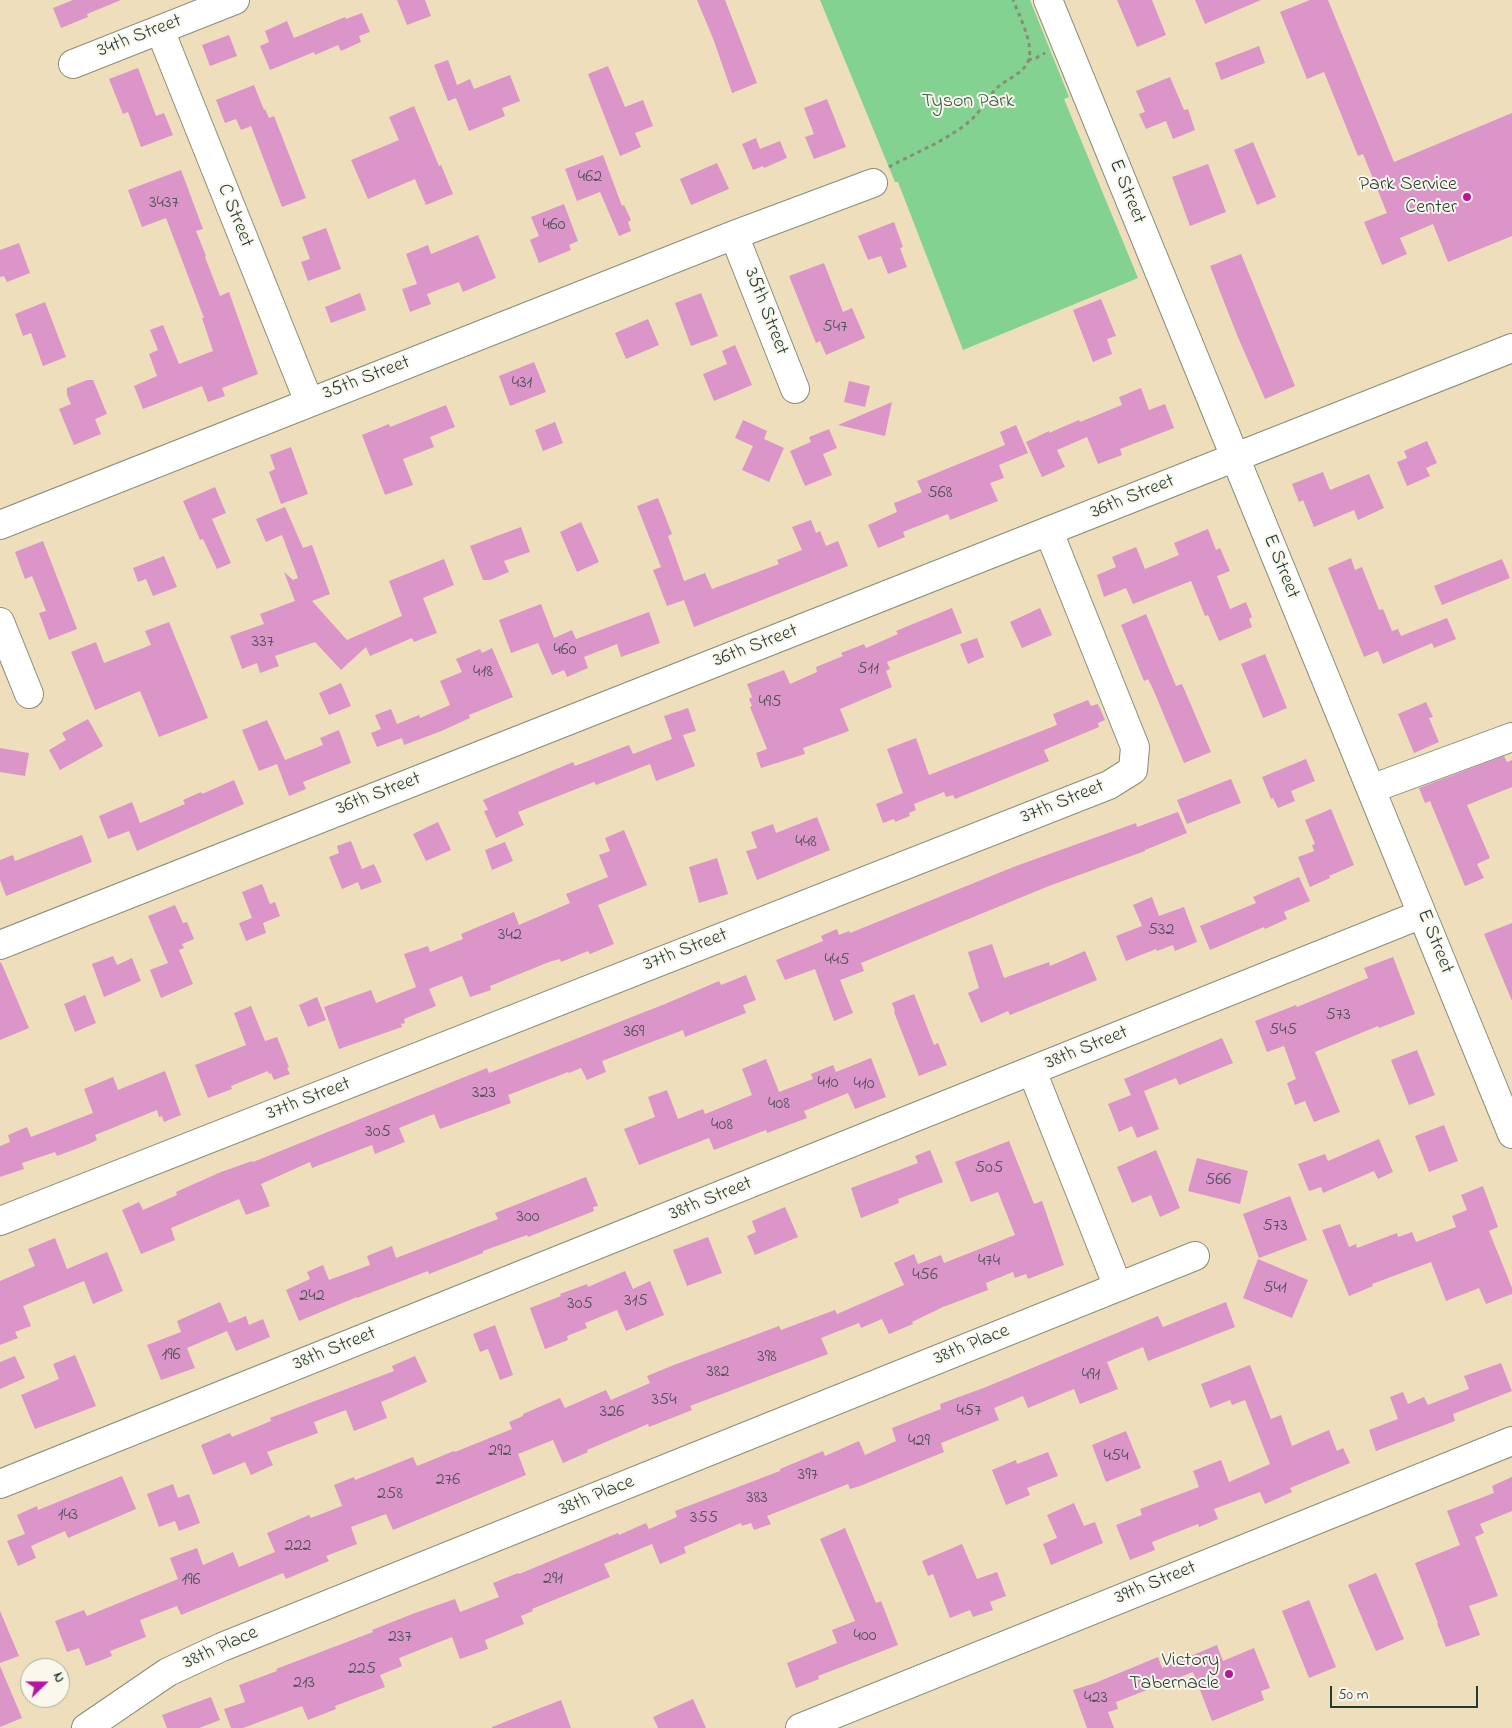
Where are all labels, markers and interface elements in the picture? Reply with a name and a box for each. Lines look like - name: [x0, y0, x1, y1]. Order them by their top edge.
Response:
- street label: 34th Street: [95, 10, 185, 64]
- park label: Tyson Park: [922, 91, 1014, 115]
- street label: E Street: [1102, 156, 1150, 228]
- house number: 462: [578, 167, 602, 189]
- place label: Park Service Center: [1359, 174, 1457, 221]
- street label: C Street: [210, 181, 258, 251]
- marker: Park Service Center: [1461, 191, 1473, 203]
- house number: 3437: [149, 193, 179, 215]
- house number: 460: [542, 215, 566, 237]
- street label: 35th Street: [737, 265, 793, 359]
- house number: 547: [822, 317, 848, 339]
- street label: 35th Street: [320, 351, 414, 407]
- house number: 431: [512, 373, 532, 395]
- street label: 36th Street: [1087, 470, 1179, 526]
- house number: 568: [928, 483, 952, 505]
- street label: E Street: [1256, 531, 1304, 603]
- street label: 36th Street: [710, 620, 802, 674]
- house number: 337: [252, 632, 274, 654]
- house number: 460: [553, 640, 577, 662]
- house number: 511: [857, 659, 879, 681]
- house number: 418: [473, 662, 493, 684]
- house number: 495: [758, 692, 782, 714]
- street label: 36th Street: [333, 768, 425, 822]
- street label: 37th Street: [1018, 775, 1108, 831]
- house number: 448: [795, 832, 817, 854]
- street label: E Street: [1410, 906, 1458, 978]
- house number: 532: [1148, 920, 1174, 942]
- street label: 37th Street: [641, 924, 731, 978]
- house number: 342: [498, 925, 522, 947]
- house number: 445: [824, 950, 850, 972]
- house number: 573: [1325, 1005, 1351, 1027]
- house number: 545: [1269, 1020, 1297, 1042]
- house number: 369: [624, 1022, 644, 1044]
- street label: 38th Street: [1042, 1022, 1132, 1076]
- street label: 37th Street: [264, 1073, 354, 1127]
- house number: 410: [818, 1073, 838, 1095]
- house number: 410: [854, 1074, 874, 1096]
- house number: 323: [472, 1083, 496, 1105]
- house number: 408: [768, 1094, 790, 1116]
- house number: 408: [711, 1115, 733, 1137]
- house number: 305: [365, 1122, 391, 1144]
- house number: 505: [975, 1158, 1003, 1180]
- house number: 566: [1205, 1170, 1231, 1192]
- street label: 38th Street: [666, 1173, 756, 1227]
- house number: 300: [517, 1207, 539, 1229]
- house number: 573: [1262, 1216, 1288, 1238]
- house number: 474: [978, 1251, 1000, 1273]
- house number: 456: [912, 1265, 938, 1287]
- house number: 541: [1263, 1278, 1287, 1300]
- house number: 242: [299, 1286, 325, 1308]
- house number: 315: [624, 1291, 648, 1313]
- house number: 305: [567, 1294, 593, 1316]
- street label: 38th Place: [931, 1320, 1013, 1372]
- street label: 38th Street: [290, 1323, 380, 1377]
- house number: 196: [161, 1345, 181, 1367]
- house number: 398: [757, 1347, 777, 1369]
- house number: 382: [706, 1362, 730, 1384]
- house number: 491: [1082, 1365, 1100, 1387]
- house number: 354: [651, 1390, 677, 1412]
- house number: 457: [956, 1401, 982, 1423]
- house number: 326: [600, 1402, 624, 1424]
- house number: 429: [908, 1431, 930, 1453]
- house number: 292: [488, 1441, 512, 1463]
- house number: 454: [1103, 1446, 1129, 1468]
- house number: 397: [798, 1465, 818, 1487]
- house number: 276: [436, 1470, 460, 1492]
- street label: 38th Place: [556, 1471, 638, 1523]
- house number: 258: [377, 1484, 403, 1506]
- house number: 383: [746, 1488, 768, 1510]
- house number: 143: [58, 1505, 78, 1527]
- house number: 355: [690, 1508, 718, 1530]
- house number: 222: [285, 1536, 311, 1558]
- street label: 39th Street: [1112, 1557, 1200, 1611]
- house number: 291: [543, 1569, 563, 1591]
- house number: 196: [181, 1570, 201, 1592]
- street label: 38th Place: [180, 1622, 262, 1676]
- house number: 400: [854, 1626, 876, 1648]
- house number: 237: [388, 1627, 412, 1649]
- place label: Victory Tabernacle: [1129, 1650, 1219, 1697]
- north arrow: [20, 1658, 70, 1708]
- house number: 225: [348, 1659, 376, 1681]
- marker: Victory Tabernacle: [1223, 1668, 1235, 1680]
- text: N: [47, 1669, 70, 1686]
- house number: 213: [293, 1673, 315, 1695]
- scale bar: [1332, 1676, 1480, 1708]
- text: 50 m: [1338, 1684, 1368, 1706]
- house number: 423: [1084, 1688, 1108, 1710]

